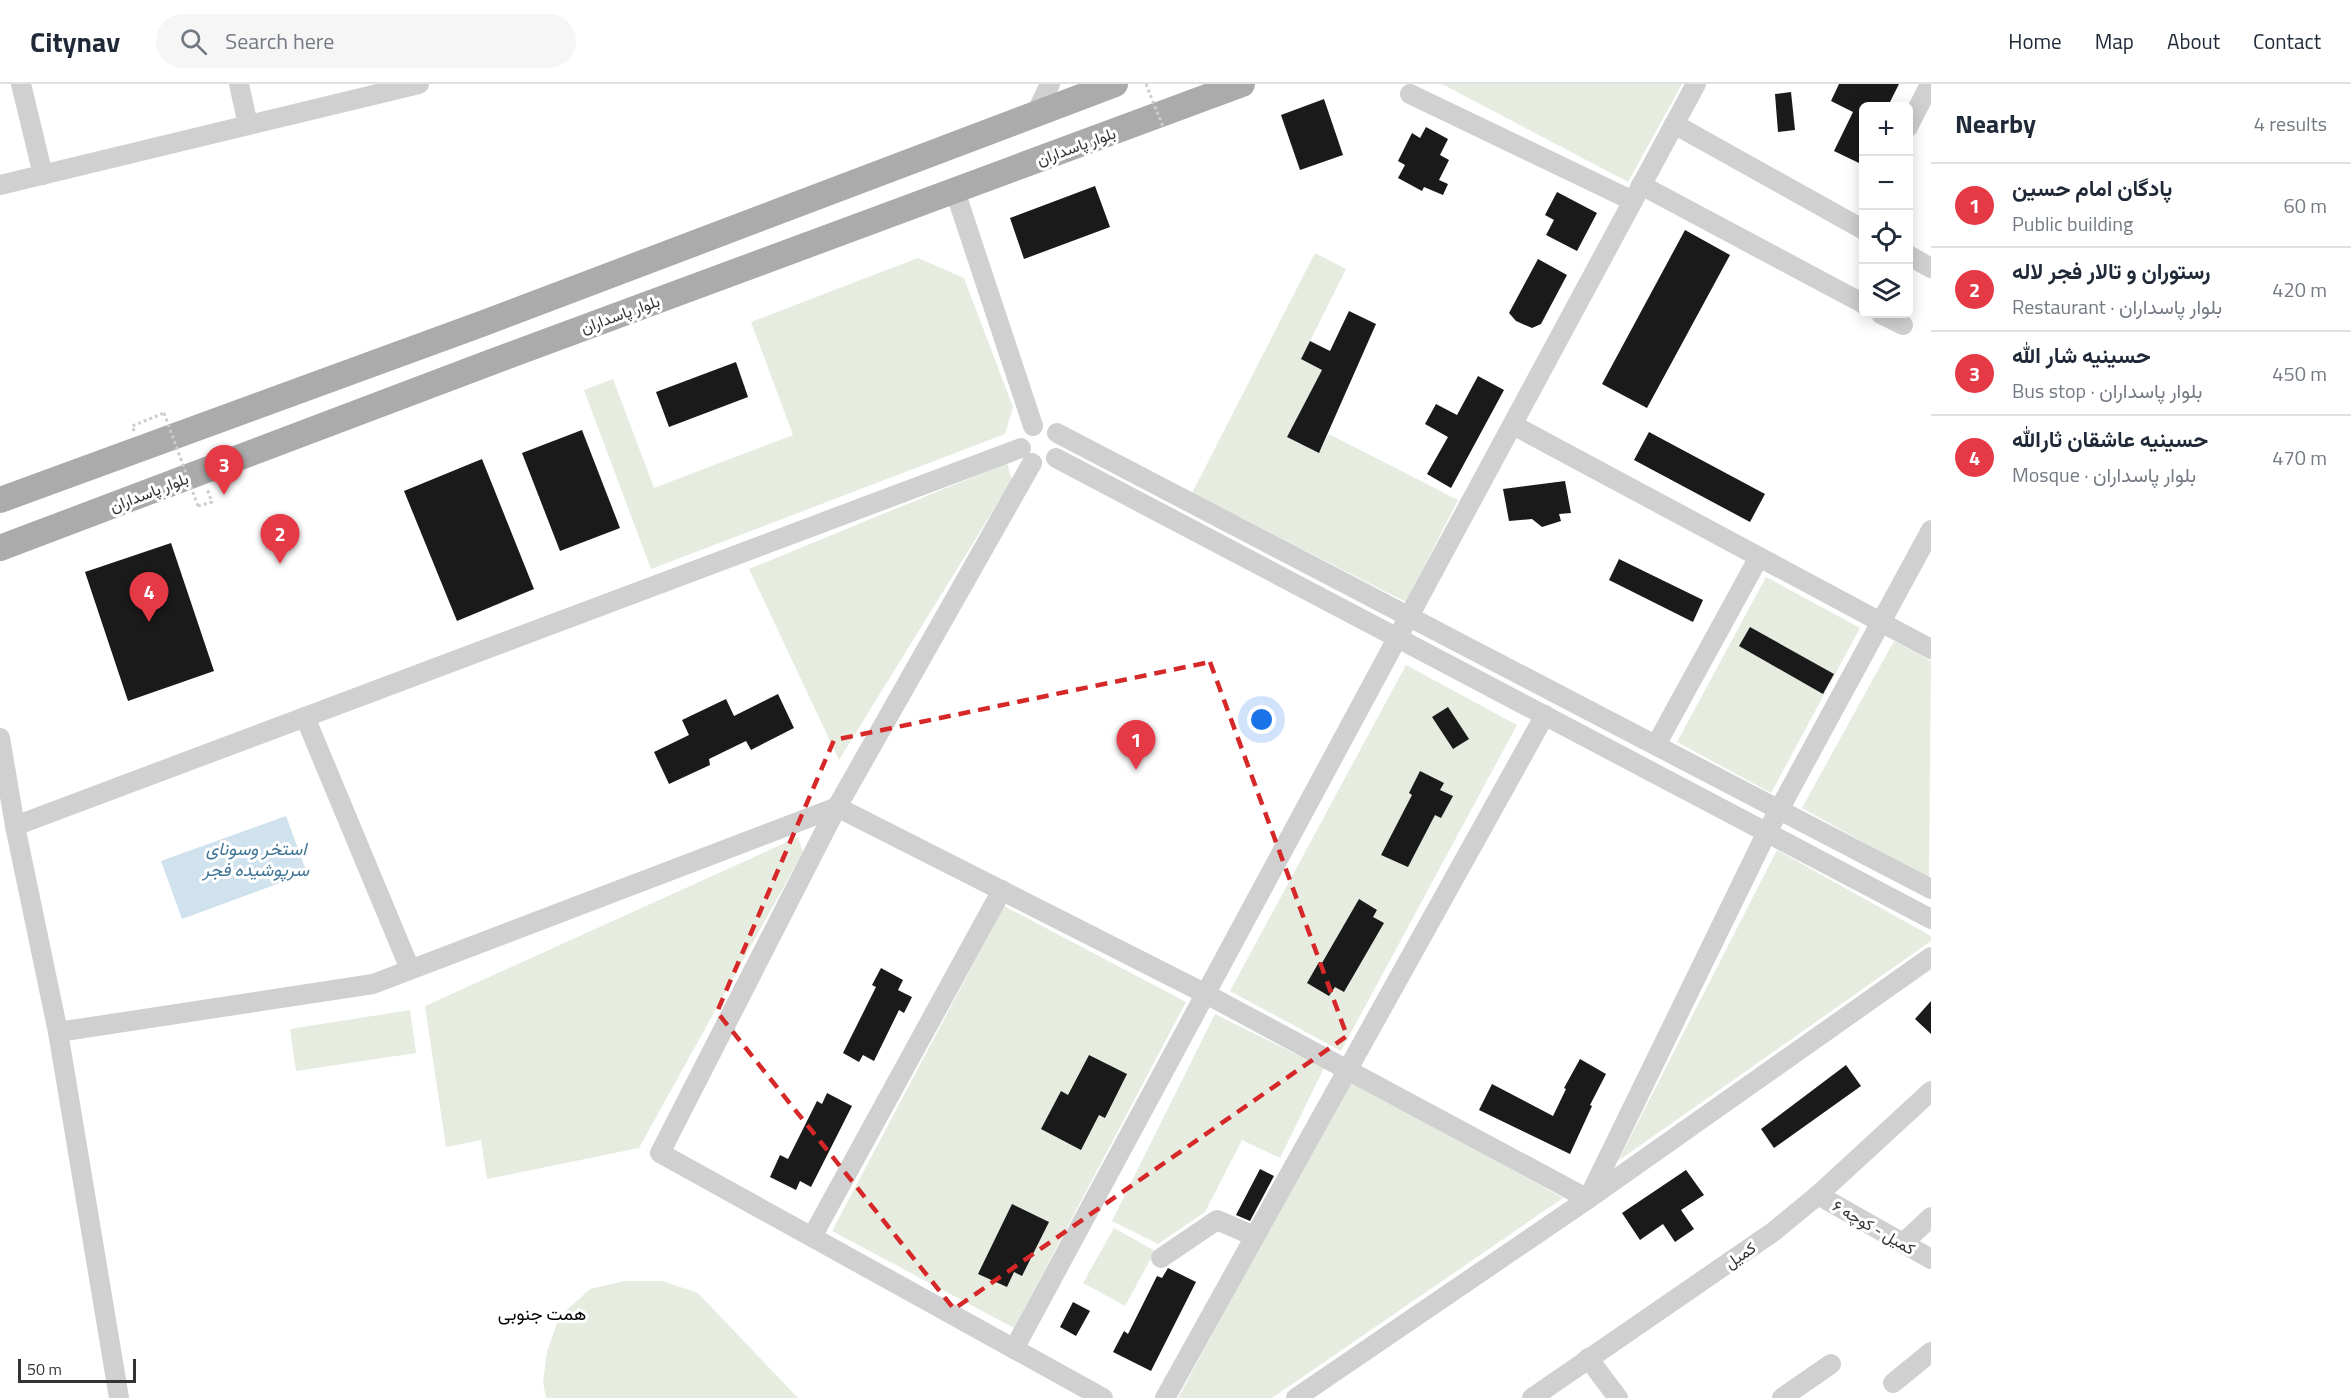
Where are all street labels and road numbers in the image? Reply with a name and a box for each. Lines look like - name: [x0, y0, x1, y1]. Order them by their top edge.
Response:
- street label: بلوار پاسداران: [1033, 121, 1119, 171]
- street label: بلوار پاسداران: [577, 289, 663, 339]
- street label: بلوار پاسداران: [106, 466, 192, 518]
- street label: کمیل - کوچه ۶: [1828, 1194, 1920, 1260]
- street label: کمیل: [1719, 1236, 1761, 1274]

